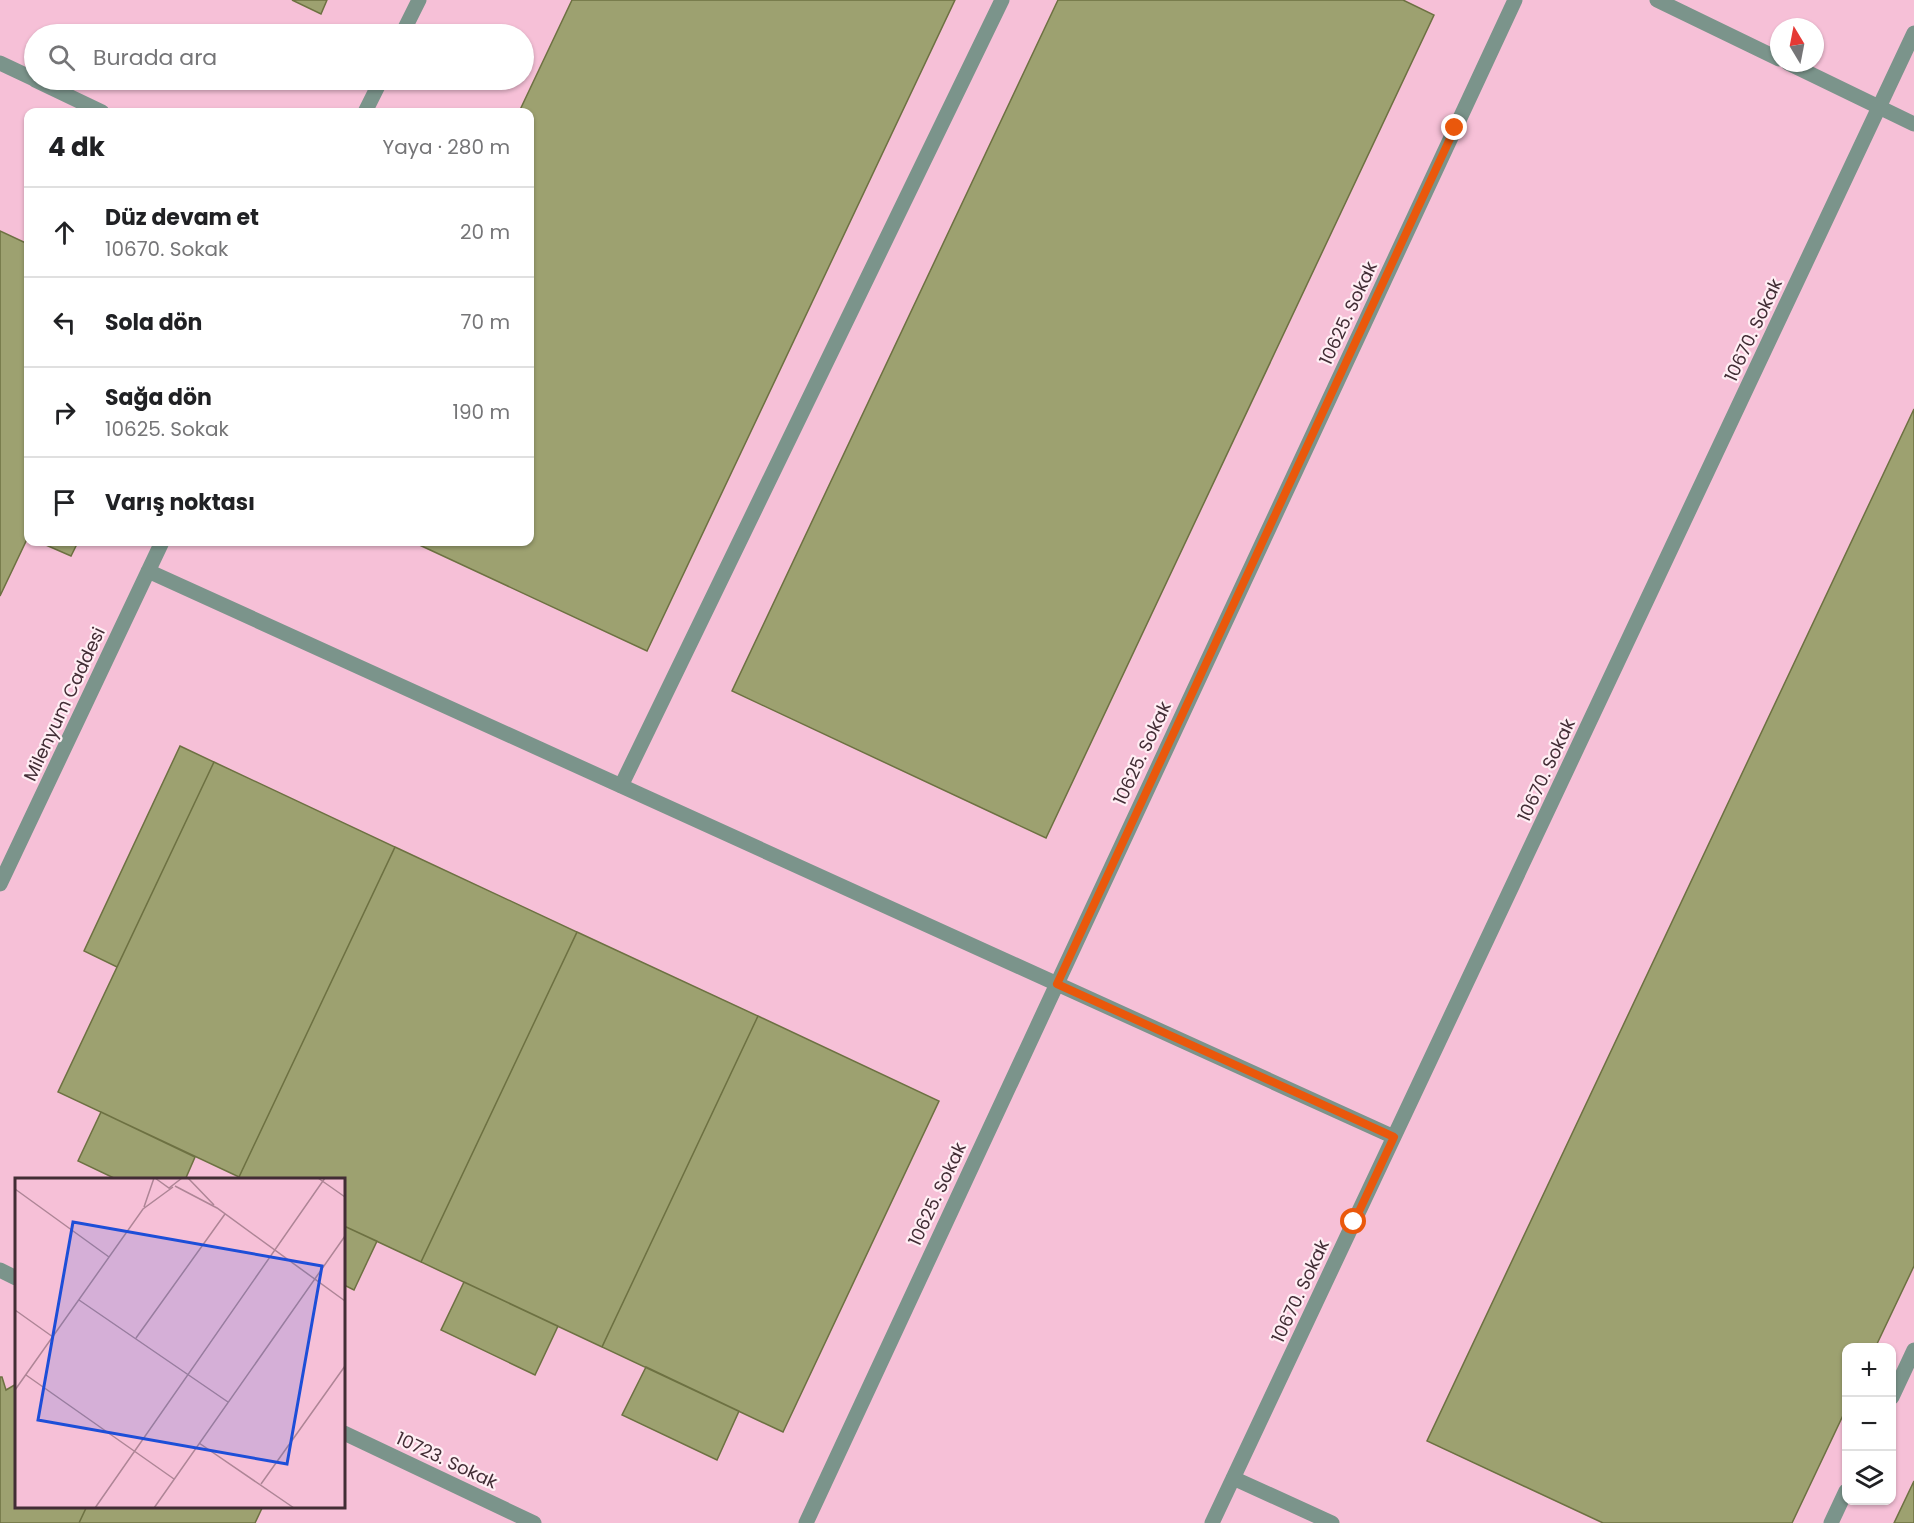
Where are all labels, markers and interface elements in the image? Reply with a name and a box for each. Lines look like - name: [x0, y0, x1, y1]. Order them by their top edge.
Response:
- north arrow: [1770, 18, 1824, 72]
- search box: [24, 24, 534, 90]
- icon: search: [45, 41, 78, 74]
- text: Burada ara: [93, 42, 217, 73]
- route end: [1441, 114, 1467, 140]
- text: 4 dk: [48, 129, 105, 165]
- text: Yaya · 280 m: [382, 133, 510, 161]
- text: Düz devam et: [105, 202, 259, 233]
- icon: ahead: [48, 216, 81, 249]
- text: 20 m: [460, 218, 510, 246]
- text: 10670. Sokak: [105, 235, 228, 263]
- street label: 10625. Sokak: [1313, 257, 1383, 369]
- street label: 10670. Sokak: [1718, 274, 1788, 386]
- icon: left: [48, 306, 81, 339]
- text: Sola dön: [105, 307, 202, 338]
- text: 70 m: [461, 308, 510, 336]
- text: Sağa dön: [105, 382, 212, 413]
- icon: right: [48, 396, 81, 429]
- text: 190 m: [453, 398, 510, 426]
- text: 10625. Sokak: [105, 415, 229, 443]
- icon: arrive: [48, 486, 81, 519]
- text: Varış noktası: [105, 487, 255, 518]
- street label: Milenyum Caddesi: [17, 623, 111, 785]
- street label: 10625. Sokak: [1107, 697, 1177, 809]
- street label: 10670. Sokak: [1511, 714, 1581, 826]
- street label: 10625. Sokak: [902, 1138, 972, 1250]
- inset map: [15, 1178, 345, 1508]
- route start: [1340, 1208, 1366, 1234]
- street label: 10670. Sokak: [1265, 1235, 1335, 1347]
- map controls: [1842, 1343, 1896, 1505]
- button: +: [1842, 1343, 1896, 1397]
- button: −: [1842, 1397, 1896, 1451]
- street label: 10723. Sokak: [392, 1426, 502, 1495]
- button: layers: [1842, 1451, 1896, 1505]

